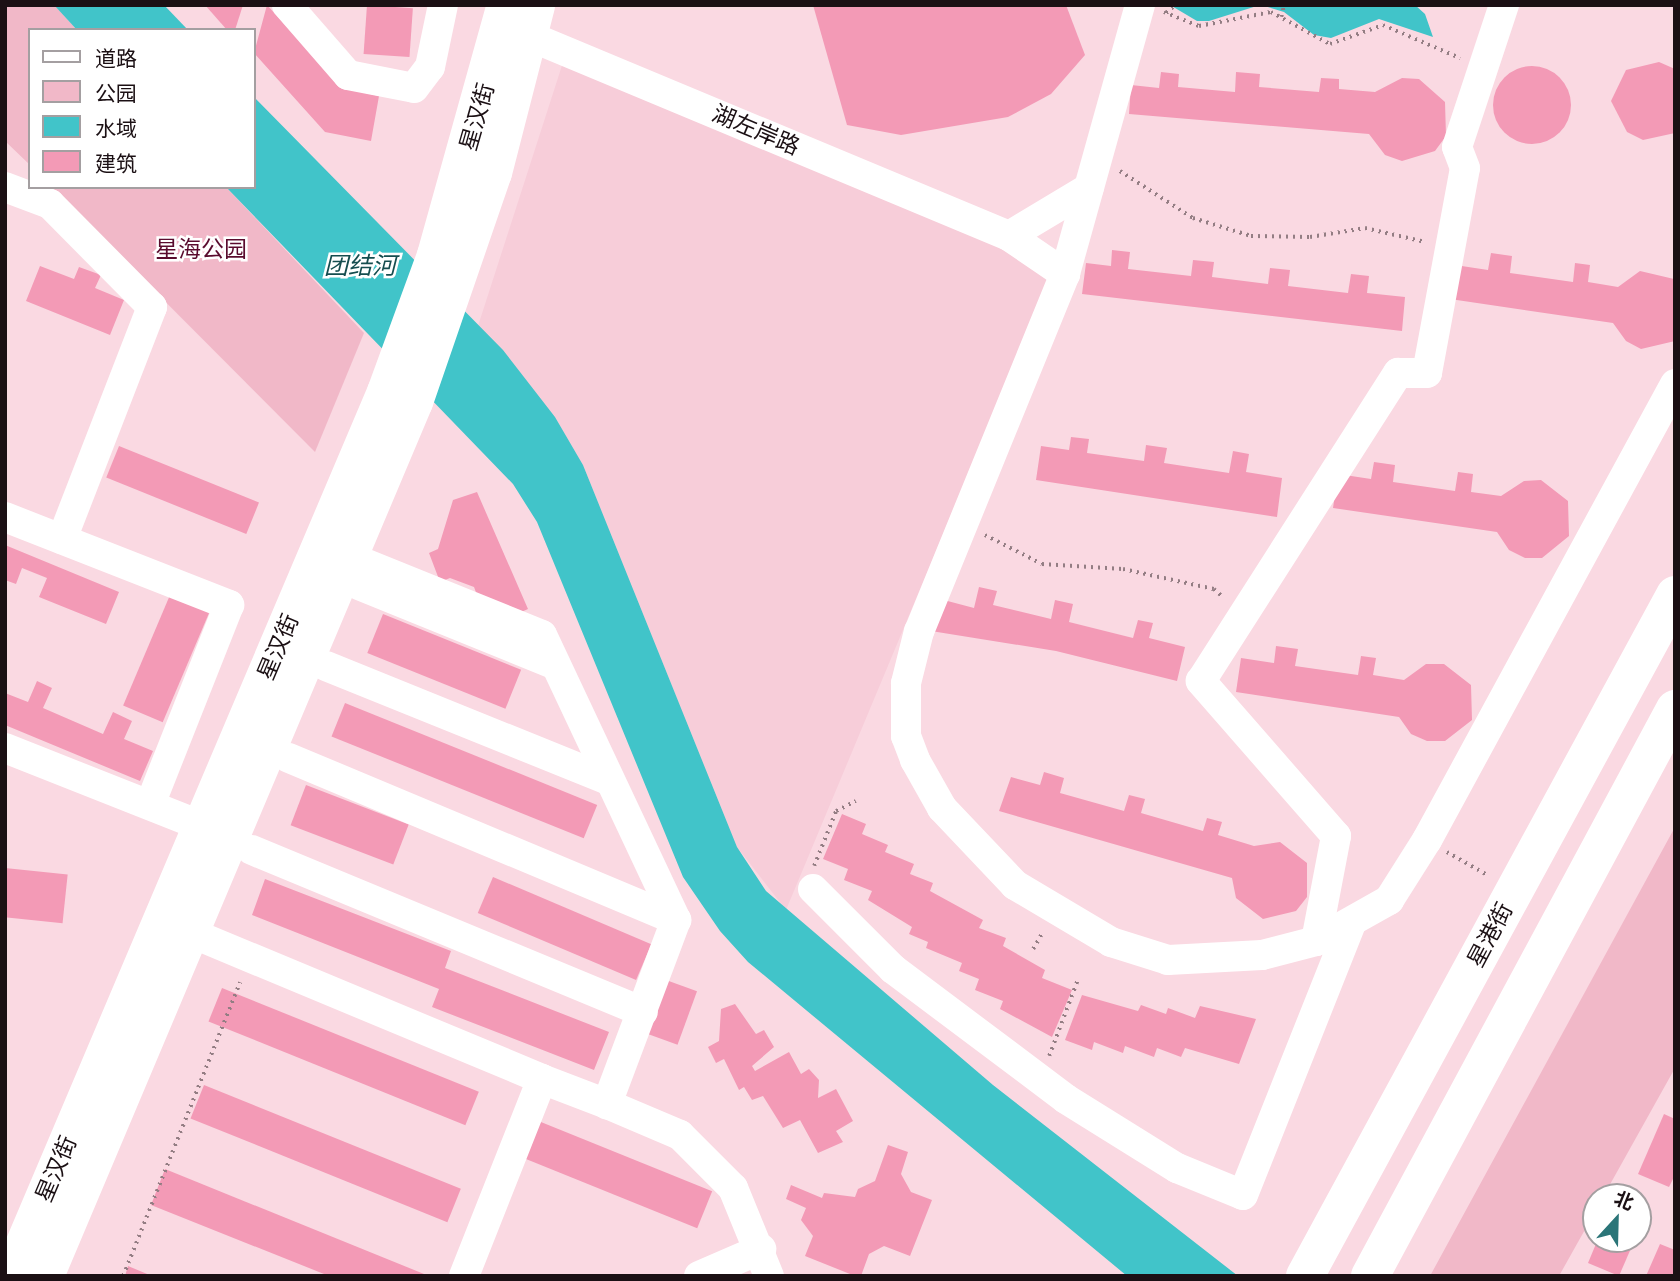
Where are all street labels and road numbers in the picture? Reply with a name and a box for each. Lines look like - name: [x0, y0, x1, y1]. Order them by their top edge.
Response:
- street label: 星汉街: [454, 80, 500, 154]
- street label: 湖左岸路: [708, 99, 804, 161]
- street label: 星汉街: [252, 610, 304, 684]
- street label: 星港街: [1462, 898, 1518, 972]
- street label: 星汉街: [30, 1132, 82, 1206]

